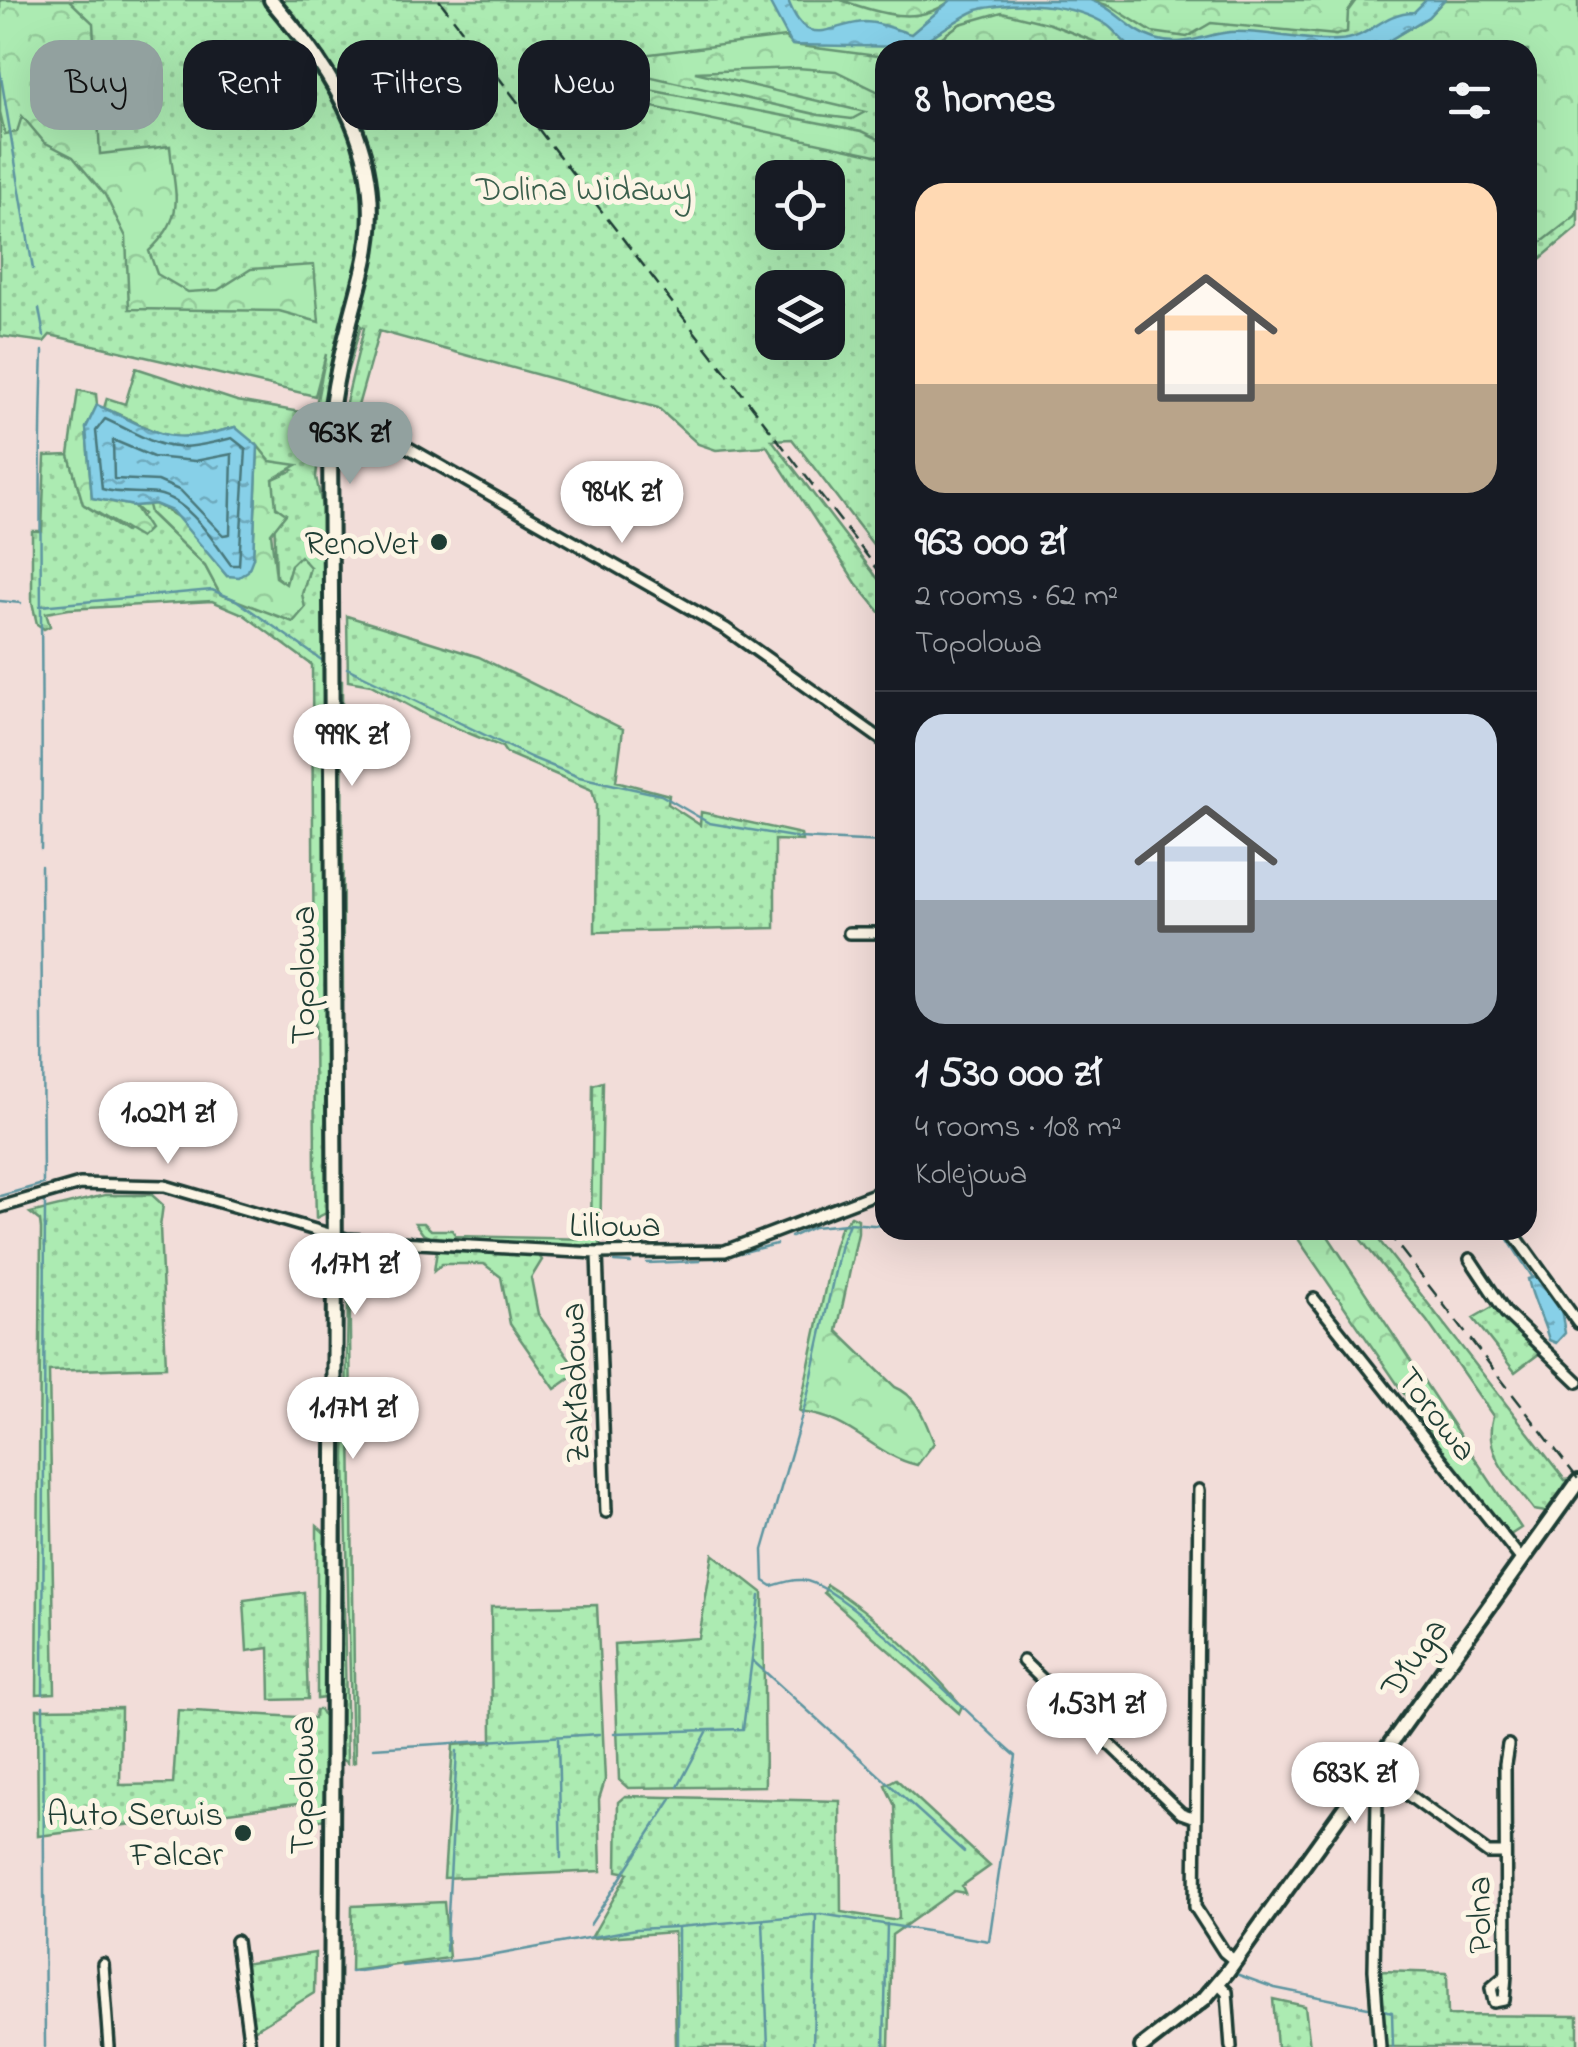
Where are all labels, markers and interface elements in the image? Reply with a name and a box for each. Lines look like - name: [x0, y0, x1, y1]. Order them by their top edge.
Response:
- chip: Buy: [30, 40, 163, 130]
- chip: Rent: [183, 40, 317, 130]
- chip: Filters: [337, 40, 498, 130]
- chip: New: [518, 40, 650, 130]
- text: 8 homes: [915, 70, 1056, 131]
- icon: filters: [1442, 73, 1497, 128]
- map controls: [755, 160, 845, 360]
- button: locate: [755, 160, 845, 250]
- park label: Dolina Widawy: [475, 166, 692, 217]
- icon: home: [1116, 248, 1296, 428]
- button: layers: [755, 270, 845, 360]
- pin: 963K zł: [258, 402, 442, 487]
- text: 963K zł: [309, 411, 391, 458]
- pin: 984K zł: [530, 461, 714, 546]
- text: 984K zł: [582, 470, 662, 517]
- text: 963 000 zł: [915, 513, 1066, 574]
- place label: RenoVet: [305, 520, 419, 571]
- marker: RenoVet: [428, 531, 450, 553]
- text: 2 rooms · 62 m²: [915, 574, 1118, 621]
- text: Topolowa: [915, 621, 1042, 668]
- pin: 999K zł: [260, 704, 444, 789]
- text: 999K zł: [315, 713, 389, 760]
- icon: home: [1116, 779, 1296, 959]
- street label: Topolowa: [280, 906, 331, 1045]
- text: 1 530 000 zł: [915, 1044, 1101, 1105]
- pin: 1.02M zł: [65, 1082, 271, 1167]
- text: 1.02M zł: [121, 1091, 215, 1138]
- text: 4 rooms · 108 m²: [915, 1105, 1122, 1152]
- text: Kolejowa: [915, 1152, 1027, 1199]
- street label: Liliowa: [569, 1202, 661, 1253]
- pin: 1.17M zł: [252, 1233, 458, 1318]
- text: 1.17M zł: [311, 1242, 399, 1289]
- street label: Zakładowa: [549, 1302, 606, 1464]
- street label: Torowa: [1382, 1357, 1489, 1473]
- pin: 1.17M zł: [250, 1377, 456, 1462]
- text: 1.17M zł: [309, 1386, 397, 1433]
- street label: Długa: [1369, 1608, 1462, 1711]
- pin: 1.53M zł: [994, 1673, 1200, 1758]
- text: 1.53M zł: [1049, 1682, 1145, 1729]
- street label: Topolowa: [279, 1716, 330, 1855]
- pin: 683K zł: [1263, 1742, 1447, 1827]
- text: 683K zł: [1313, 1751, 1397, 1798]
- place label: Auto Serwis Falcar: [47, 1791, 223, 1882]
- marker: Auto Serwis Falcar: [232, 1822, 254, 1844]
- street label: Polna: [1455, 1876, 1508, 1954]

